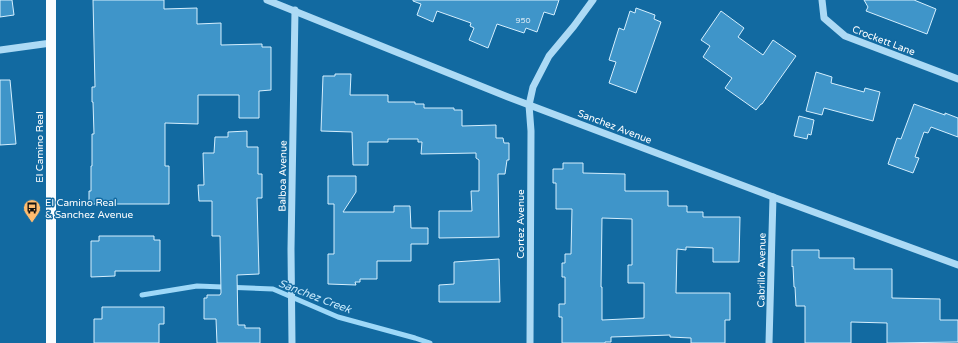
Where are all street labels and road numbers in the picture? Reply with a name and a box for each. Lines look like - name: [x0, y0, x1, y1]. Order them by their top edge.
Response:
- street label: Crockett Lane: [851, 23, 917, 59]
- street label: Sanchez Avenue: [576, 107, 654, 147]
- street label: El Camino Real: [34, 111, 46, 183]
- street label: Balboa Avenue: [276, 140, 290, 212]
- street label: Cortez Avenue: [515, 189, 527, 259]
- street label: Cabrillo Avenue: [755, 232, 769, 307]

